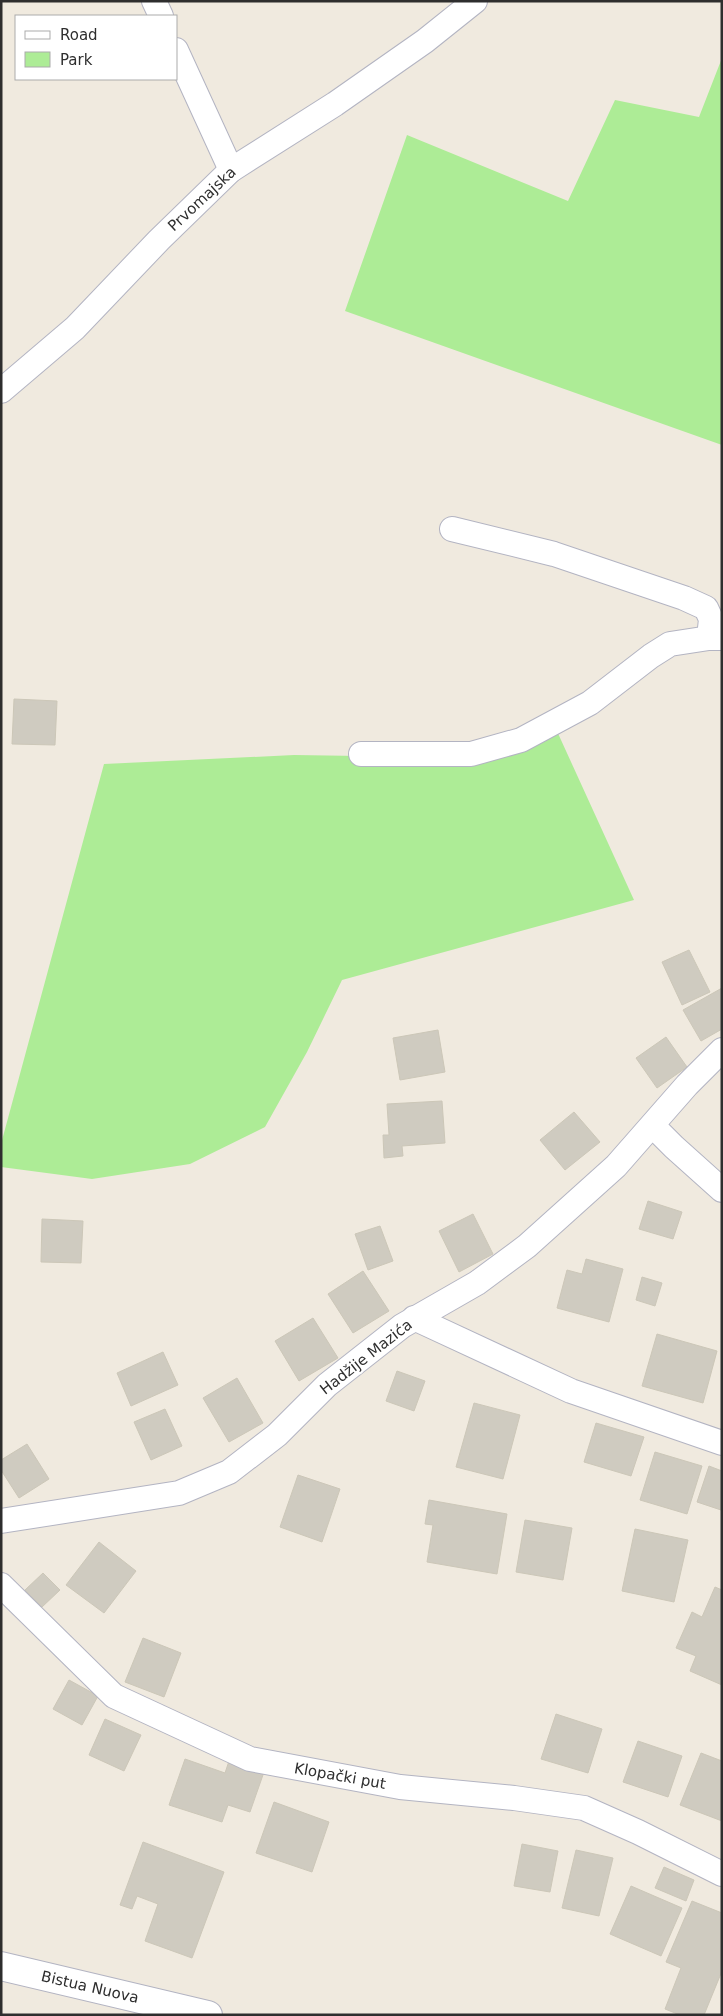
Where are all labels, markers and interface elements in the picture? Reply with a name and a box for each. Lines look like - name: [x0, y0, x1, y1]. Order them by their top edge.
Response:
- legend: [15, 15, 178, 80]
- text: Road: [60, 26, 98, 44]
- text: Park: [60, 51, 93, 69]
- street label: Prvomajska: [164, 163, 240, 235]
- street label: Hadžije Mazića: [316, 1315, 416, 1399]
- street label: Klopački put: [293, 1759, 387, 1793]
- street label: Bistua Nuova: [39, 1967, 141, 2007]

